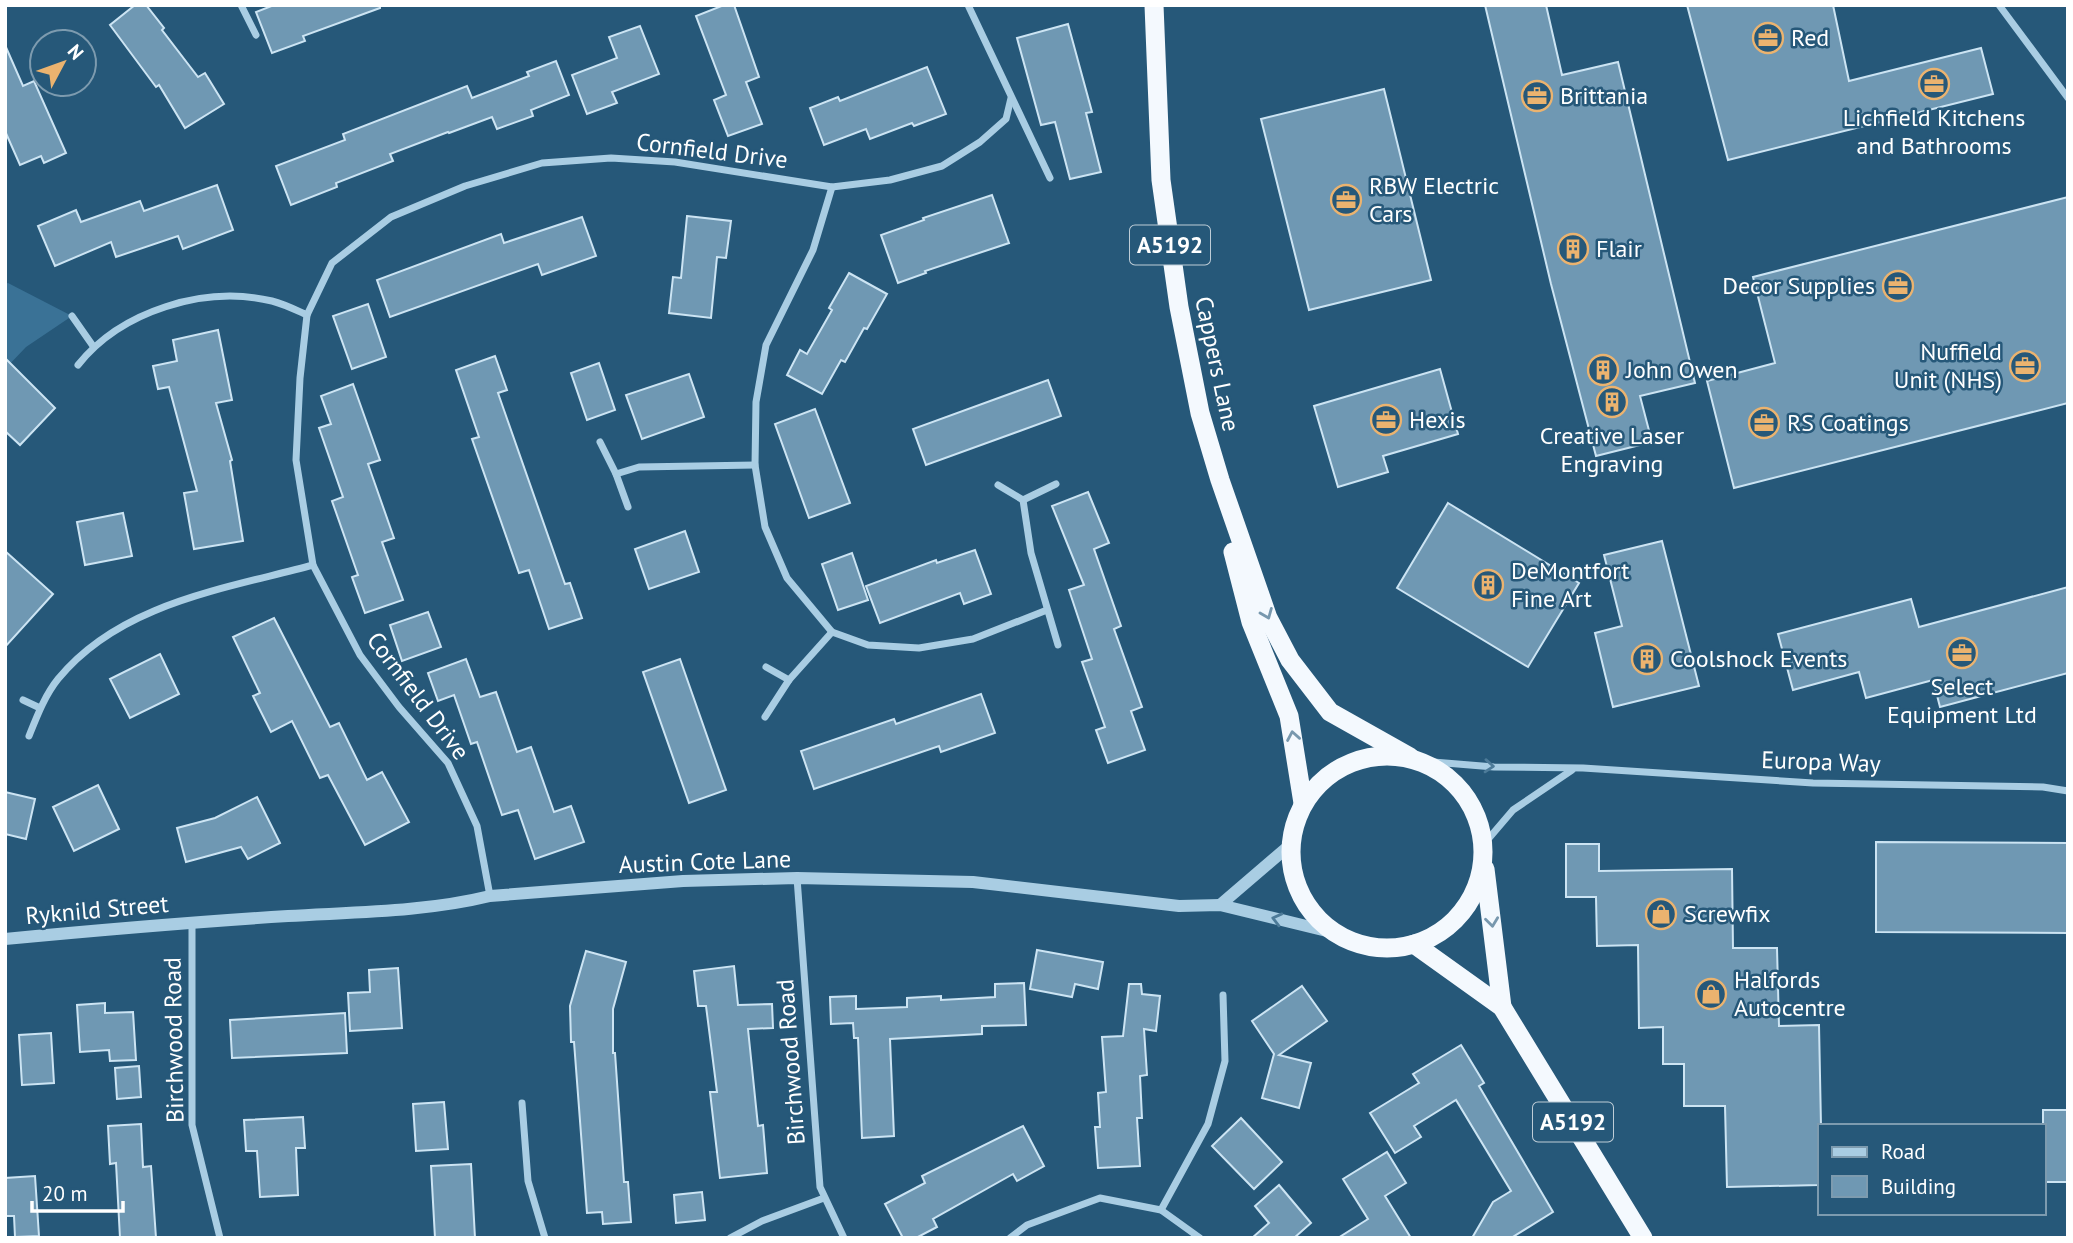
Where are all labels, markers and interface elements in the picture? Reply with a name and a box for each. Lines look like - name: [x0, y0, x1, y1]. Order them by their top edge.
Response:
- office icon: Red: [1751, 21, 1785, 55]
- place label: Red: [1791, 22, 1829, 53]
- north arrow: [28, 28, 98, 98]
- text: N: [63, 39, 89, 64]
- office icon: Lichfield Kitchens and Bathrooms: [1917, 67, 1951, 101]
- office icon: Brittania: [1520, 79, 1554, 113]
- place label: Brittania: [1560, 80, 1648, 111]
- place label: Lichfield Kitchens and Bathrooms: [1843, 102, 2025, 161]
- street label: Cornfield Drive: [635, 126, 790, 175]
- place label: RBW Electric Cars: [1369, 170, 1499, 229]
- office icon: RBW Electric Cars: [1329, 183, 1363, 217]
- road number: A5192: [1130, 226, 1210, 264]
- building icon: Flair: [1556, 232, 1590, 266]
- place label: Flair: [1596, 233, 1642, 264]
- office icon: Decor Supplies: [1881, 269, 1915, 303]
- place label: Decor Supplies: [1722, 270, 1875, 301]
- street label: Cappers Lane: [1188, 294, 1247, 434]
- place label: Nuffield Unit (NHS): [1894, 336, 2002, 395]
- office icon: Nuffield Unit (NHS): [2008, 349, 2042, 383]
- building icon: John Owen: [1586, 353, 1620, 387]
- place label: John Owen: [1625, 354, 1738, 385]
- building icon: Creative Laser Engraving: [1595, 385, 1629, 419]
- office icon: Hexis: [1369, 403, 1403, 437]
- place label: Hexis: [1409, 404, 1466, 435]
- office icon: RS Coatings: [1747, 406, 1781, 440]
- place label: RS Coatings: [1787, 407, 1909, 438]
- place label: Creative Laser Engraving: [1540, 420, 1684, 479]
- place label: DeMontfort Fine Art: [1511, 555, 1629, 614]
- building icon: DeMontfort Fine Art: [1471, 568, 1505, 602]
- one-way arrow: [1259, 607, 1273, 619]
- street label: Cornfield Drive: [360, 626, 477, 766]
- office icon: Select Equipment Ltd: [1945, 636, 1979, 670]
- building icon: Coolshock Events: [1630, 642, 1664, 676]
- place label: Coolshock Events: [1670, 643, 1847, 674]
- place label: Select Equipment Ltd: [1887, 671, 2037, 730]
- one-way arrow: [1286, 730, 1301, 742]
- street label: Europa Way: [1761, 744, 1881, 779]
- one-way arrow: [1484, 758, 1495, 773]
- street label: Austin Cote Lane: [618, 843, 792, 880]
- street label: Ryknild Street: [24, 888, 170, 931]
- shop icon: Screwfix: [1644, 897, 1678, 931]
- place label: Screwfix: [1684, 898, 1771, 929]
- one-way arrow: [1271, 913, 1283, 927]
- one-way arrow: [1484, 916, 1499, 928]
- street label: Birchwood Road: [157, 957, 190, 1123]
- place label: Halfords Autocentre: [1734, 964, 1846, 1023]
- shop icon: Halfords Autocentre: [1694, 977, 1728, 1011]
- street label: Birchwood Road: [769, 978, 812, 1146]
- road number: A5192: [1533, 1102, 1613, 1142]
- legend: [1818, 1124, 2045, 1215]
- text: Road: [1881, 1138, 1925, 1165]
- scale bar: [32, 1170, 122, 1214]
- text: Building: [1881, 1173, 1956, 1200]
- text: 20 m: [42, 1180, 88, 1207]

